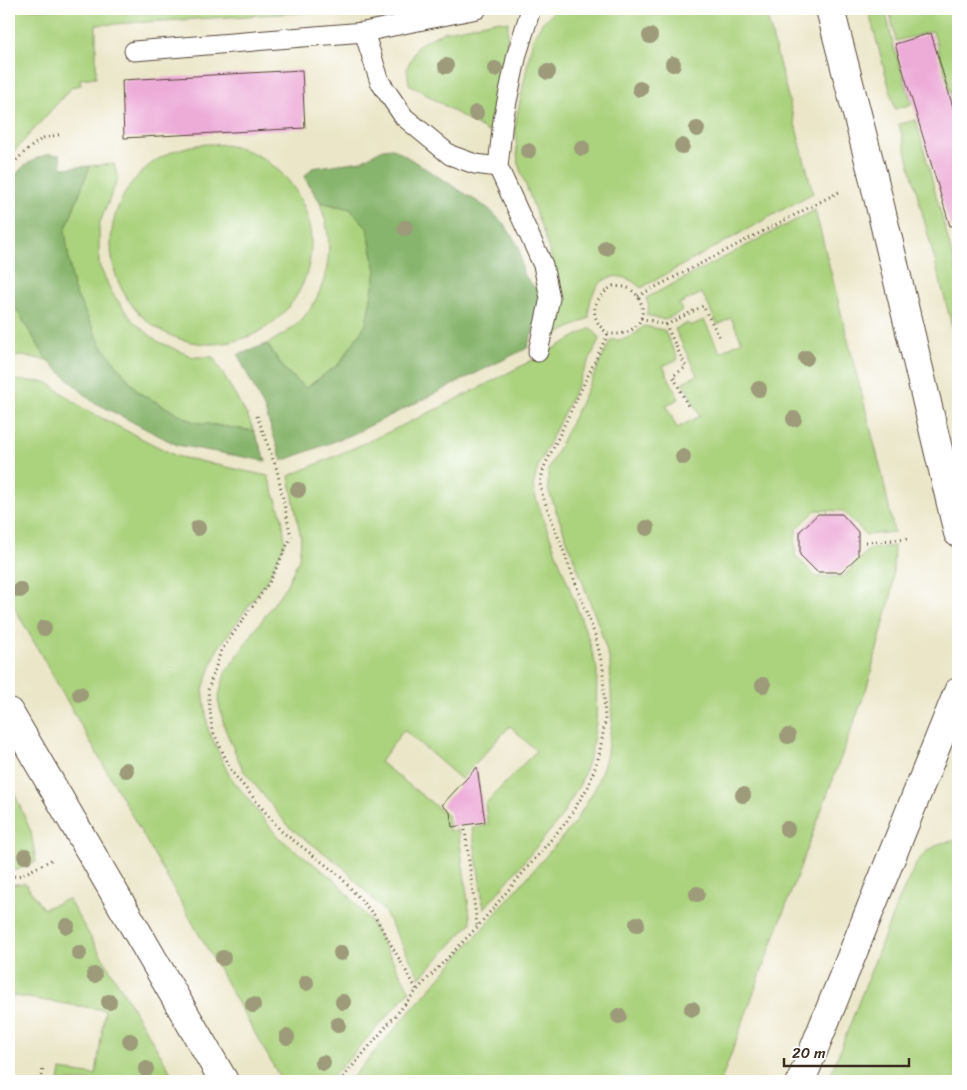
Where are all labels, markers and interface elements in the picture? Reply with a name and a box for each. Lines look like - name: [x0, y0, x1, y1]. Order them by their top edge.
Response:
- scale bar: [784, 1035, 910, 1067]
- text: 20 m: [792, 1040, 826, 1066]

